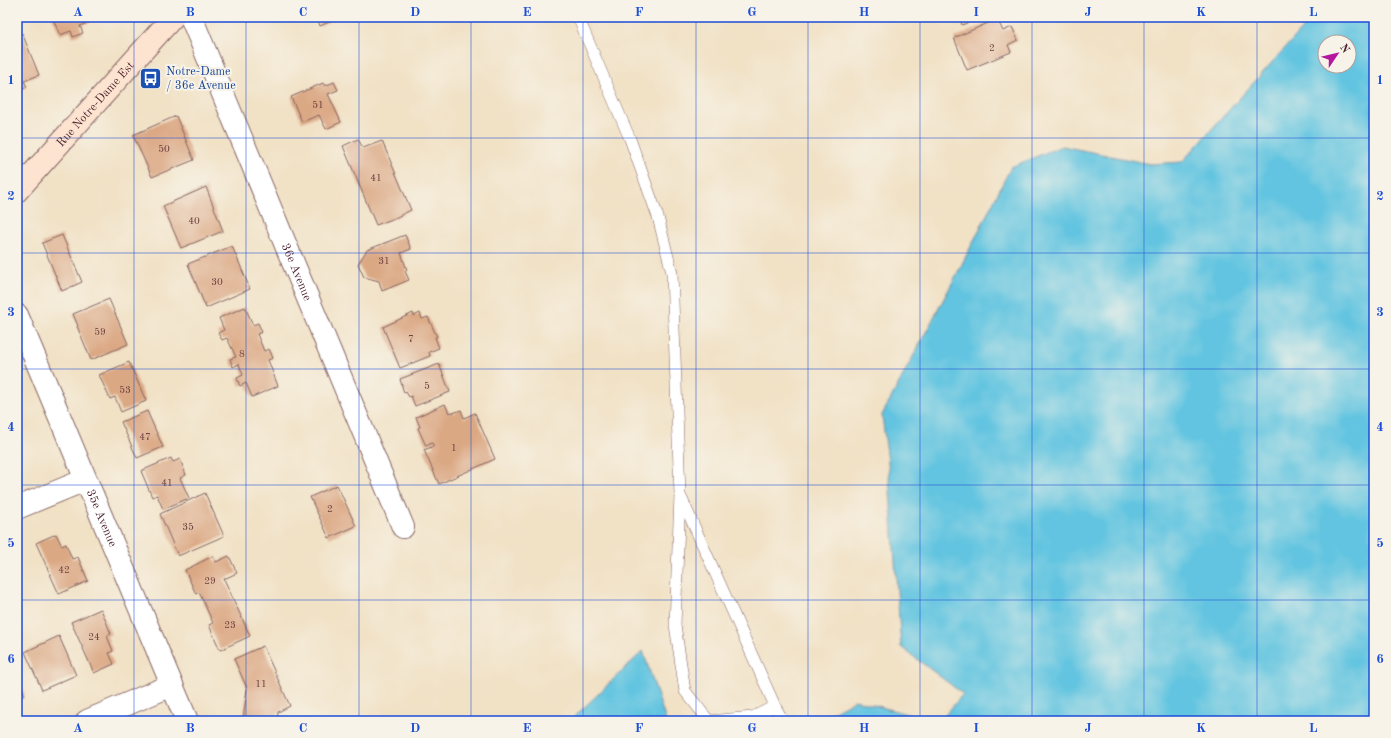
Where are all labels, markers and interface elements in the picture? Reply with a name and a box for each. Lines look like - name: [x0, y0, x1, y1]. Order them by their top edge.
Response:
- text: A: [73, 6, 83, 19]
- text: B: [185, 6, 195, 19]
- text: C: [299, 6, 307, 19]
- text: D: [410, 6, 420, 19]
- text: E: [523, 6, 532, 19]
- text: F: [635, 6, 644, 19]
- text: G: [747, 6, 757, 19]
- text: H: [859, 6, 870, 19]
- text: I: [973, 6, 979, 19]
- text: J: [1084, 6, 1092, 19]
- text: K: [1196, 6, 1206, 19]
- text: L: [1309, 6, 1318, 19]
- north arrow: [1317, 34, 1357, 74]
- house number: 2: [989, 43, 995, 53]
- text: N: [1337, 43, 1351, 56]
- street label: Rue Notre-Dame Est: [55, 60, 137, 149]
- bus stop icon: Notre-Dame / 36e Avenue: [137, 65, 163, 91]
- place label: Notre-Dame / 36e Avenue: [166, 66, 236, 92]
- text: 1: [7, 74, 15, 87]
- text: 1: [1376, 74, 1384, 87]
- house number: 51: [312, 100, 324, 110]
- house number: 50: [158, 144, 170, 154]
- house number: 41: [370, 173, 382, 183]
- text: 2: [7, 190, 15, 203]
- text: 2: [1376, 190, 1384, 203]
- house number: 40: [188, 216, 200, 226]
- street label: 36e Avenue: [279, 242, 313, 303]
- house number: 31: [378, 256, 390, 266]
- house number: 30: [211, 277, 223, 287]
- text: 3: [7, 306, 15, 319]
- text: 3: [1376, 306, 1384, 319]
- house number: 59: [94, 327, 106, 337]
- house number: 7: [408, 334, 414, 344]
- house number: 8: [239, 349, 245, 359]
- house number: 5: [424, 381, 430, 391]
- house number: 53: [119, 385, 131, 395]
- text: 4: [7, 421, 15, 434]
- text: 4: [1376, 421, 1384, 434]
- house number: 47: [139, 432, 151, 442]
- house number: 1: [451, 443, 457, 453]
- house number: 41: [161, 478, 173, 488]
- street label: 35e Avenue: [84, 488, 119, 549]
- house number: 2: [327, 504, 333, 514]
- house number: 35: [182, 522, 194, 532]
- text: 5: [7, 537, 15, 550]
- text: 5: [1376, 537, 1384, 550]
- house number: 42: [58, 565, 70, 575]
- house number: 29: [204, 576, 216, 586]
- house number: 23: [224, 620, 236, 630]
- house number: 24: [88, 632, 100, 642]
- text: 6: [7, 653, 15, 666]
- text: 6: [1376, 653, 1384, 666]
- house number: 11: [255, 679, 267, 689]
- text: A: [73, 722, 83, 735]
- text: B: [185, 722, 195, 735]
- text: C: [299, 722, 307, 735]
- text: D: [410, 722, 420, 735]
- text: E: [523, 722, 532, 735]
- text: F: [635, 722, 644, 735]
- text: G: [747, 722, 757, 735]
- text: H: [859, 722, 870, 735]
- text: I: [973, 722, 979, 735]
- text: J: [1084, 722, 1092, 735]
- text: K: [1196, 722, 1206, 735]
- text: L: [1309, 722, 1318, 735]

